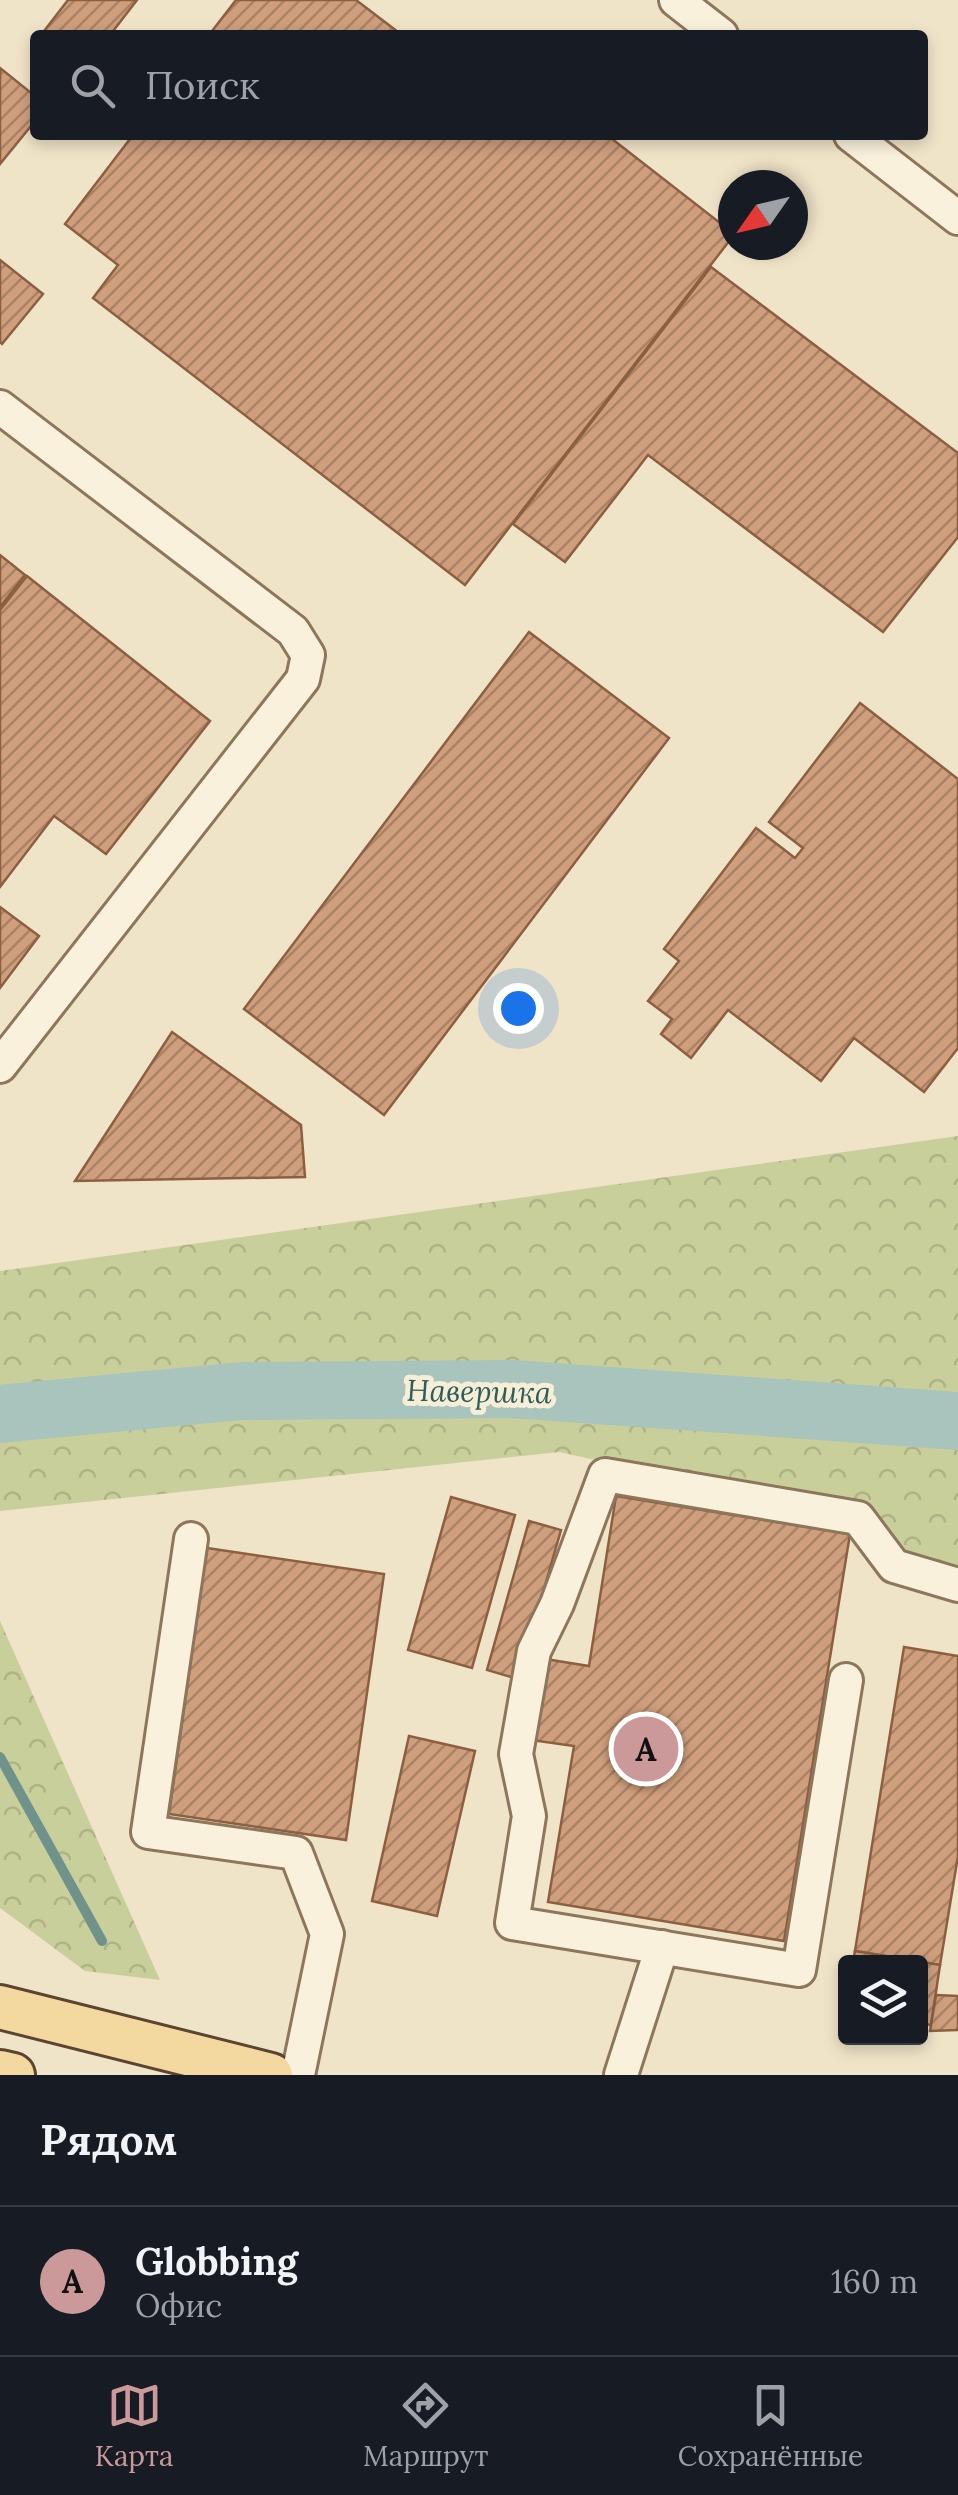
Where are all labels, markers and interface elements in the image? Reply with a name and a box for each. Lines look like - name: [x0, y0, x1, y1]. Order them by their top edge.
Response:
- search box: [30, 30, 928, 140]
- icon: search: [65, 58, 120, 113]
- text: Поиск: [145, 61, 260, 109]
- north arrow: [718, 170, 808, 260]
- your location: [493, 983, 544, 1034]
- water label: Навершка: [406, 1371, 552, 1411]
- pin: A: [614, 1712, 678, 1786]
- map controls: [838, 1955, 928, 2045]
- button: layers: [838, 1955, 928, 2045]
- text: Рядом: [40, 2113, 177, 2167]
- text: Globbing: [135, 2237, 298, 2285]
- text: A: [62, 2261, 83, 2302]
- text: 160 m: [831, 2261, 918, 2302]
- text: Офис: [135, 2285, 222, 2326]
- tab: Карта: [95, 2378, 173, 2474]
- tab: Маршрут: [363, 2378, 488, 2474]
- tab: Сохранённые: [678, 2378, 863, 2474]

